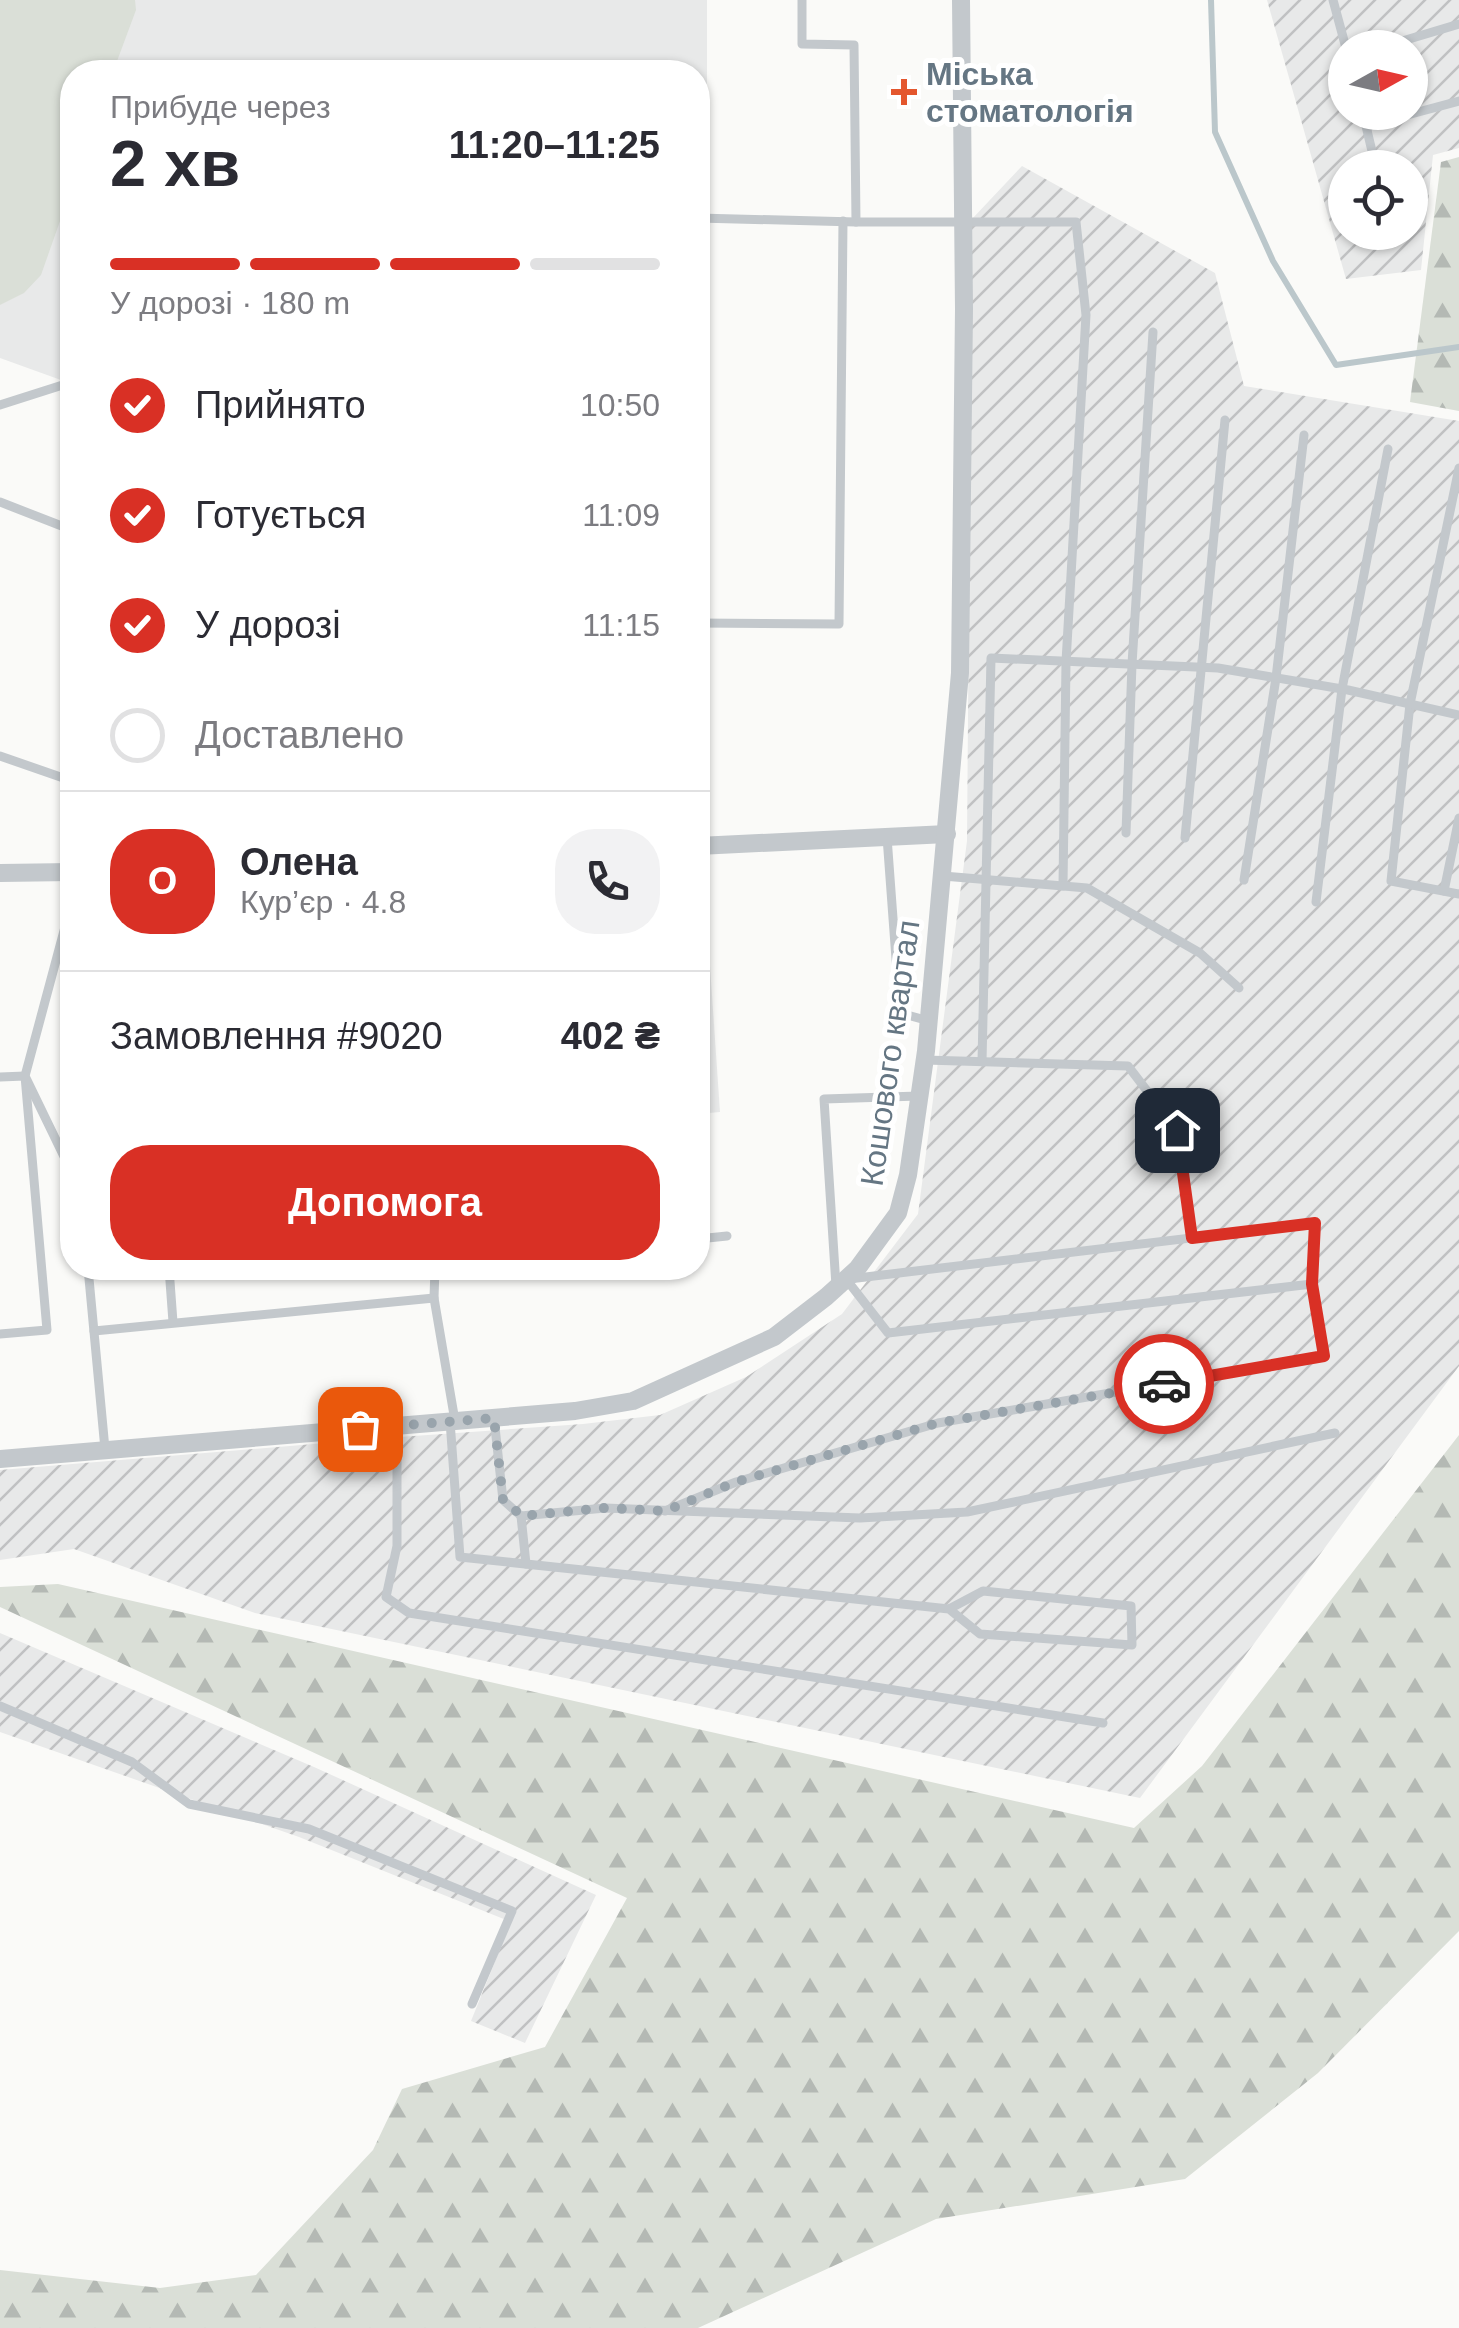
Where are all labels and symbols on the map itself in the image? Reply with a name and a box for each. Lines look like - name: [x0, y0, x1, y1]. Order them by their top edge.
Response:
- north arrow: [1328, 30, 1428, 130]
- place label: Міська стоматологія: [926, 56, 1134, 129]
- marker: Міська стоматологія: [891, 79, 917, 105]
- street label: Кошового квартал: [854, 918, 926, 1188]
- pin: [1135, 1088, 1220, 1173]
- courier: [1114, 1334, 1214, 1434]
- pin: [318, 1387, 403, 1472]

